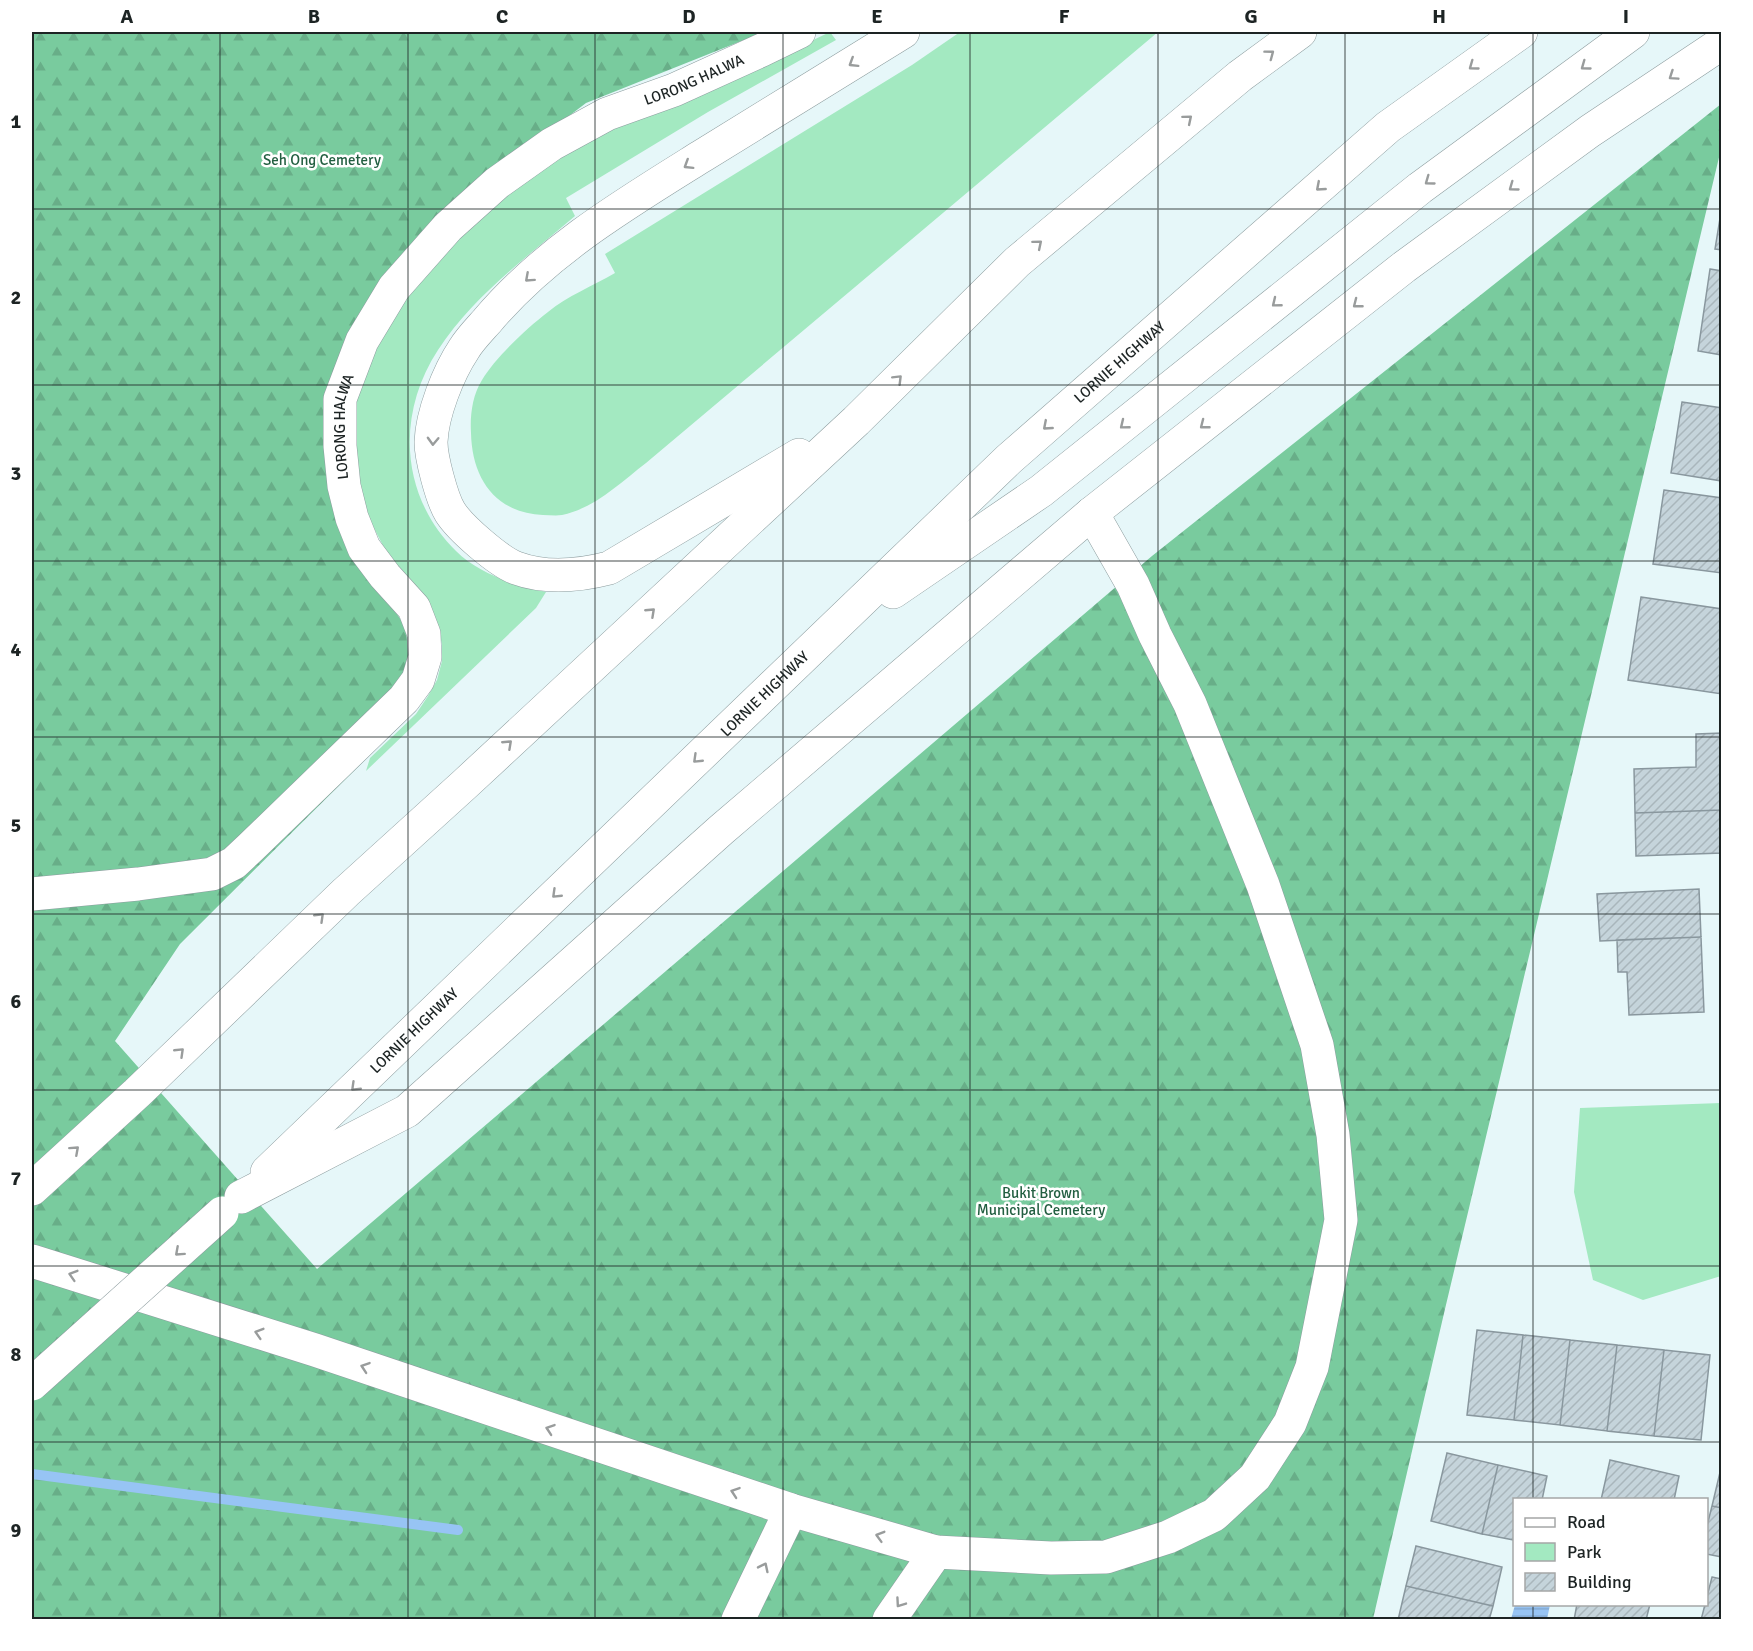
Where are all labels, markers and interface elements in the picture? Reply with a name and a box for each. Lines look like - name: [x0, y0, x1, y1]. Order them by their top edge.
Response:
- text: A: [121, 4, 134, 29]
- text: B: [308, 4, 320, 29]
- text: C: [496, 4, 508, 29]
- text: D: [682, 4, 696, 29]
- text: E: [871, 4, 883, 29]
- text: F: [1059, 4, 1070, 29]
- text: G: [1244, 4, 1258, 29]
- text: H: [1432, 4, 1446, 29]
- text: I: [1623, 4, 1629, 29]
- street label: LORONG HALWA: [642, 50, 747, 109]
- one-way arrow: [1263, 50, 1274, 61]
- one-way arrow: [849, 55, 859, 67]
- one-way arrow: [1581, 58, 1592, 69]
- one-way arrow: [1469, 59, 1480, 70]
- one-way arrow: [1669, 68, 1679, 80]
- text: 1: [11, 109, 22, 134]
- one-way arrow: [1181, 116, 1192, 127]
- park label: Seh Ong Cemetery: [263, 151, 381, 169]
- one-way arrow: [683, 158, 694, 169]
- one-way arrow: [1424, 174, 1435, 185]
- one-way arrow: [1316, 179, 1327, 190]
- one-way arrow: [1508, 180, 1519, 191]
- one-way arrow: [1031, 240, 1042, 251]
- one-way arrow: [525, 271, 536, 282]
- text: 2: [11, 285, 21, 310]
- one-way arrow: [1272, 296, 1283, 307]
- one-way arrow: [1353, 296, 1364, 307]
- street label: LORNIE HIGHWAY: [1070, 317, 1169, 407]
- street label: LORONG HALWA: [331, 371, 358, 480]
- one-way arrow: [891, 376, 902, 387]
- one-way arrow: [1120, 417, 1131, 428]
- one-way arrow: [1199, 417, 1210, 428]
- one-way arrow: [1044, 419, 1054, 430]
- one-way arrow: [426, 436, 439, 445]
- text: 3: [11, 461, 21, 486]
- one-way arrow: [643, 608, 654, 619]
- text: 4: [11, 637, 22, 662]
- street label: LORNIE HIGHWAY: [717, 647, 813, 740]
- one-way arrow: [501, 740, 512, 751]
- one-way arrow: [693, 752, 703, 763]
- text: 5: [11, 813, 21, 838]
- one-way arrow: [553, 887, 563, 898]
- one-way arrow: [312, 913, 323, 924]
- street label: LORNIE HIGHWAY: [366, 984, 462, 1077]
- text: 6: [11, 989, 22, 1014]
- one-way arrow: [173, 1048, 183, 1059]
- one-way arrow: [351, 1080, 362, 1091]
- one-way arrow: [68, 1146, 79, 1157]
- text: 7: [11, 1166, 22, 1191]
- park label: Bukit Brown Municipal Cemetery: [977, 1184, 1105, 1219]
- one-way arrow: [175, 1245, 185, 1256]
- one-way arrow: [68, 1269, 79, 1282]
- one-way arrow: [254, 1328, 265, 1340]
- text: 8: [11, 1342, 22, 1367]
- one-way arrow: [360, 1362, 371, 1375]
- one-way arrow: [545, 1424, 556, 1437]
- one-way arrow: [730, 1486, 741, 1499]
- legend: [1513, 1498, 1708, 1606]
- text: Road: [1567, 1511, 1606, 1533]
- text: 9: [11, 1518, 22, 1543]
- one-way arrow: [875, 1531, 886, 1543]
- text: Park: [1567, 1541, 1602, 1563]
- one-way arrow: [756, 1562, 768, 1573]
- text: Building: [1567, 1571, 1631, 1593]
- one-way arrow: [896, 1596, 907, 1607]

